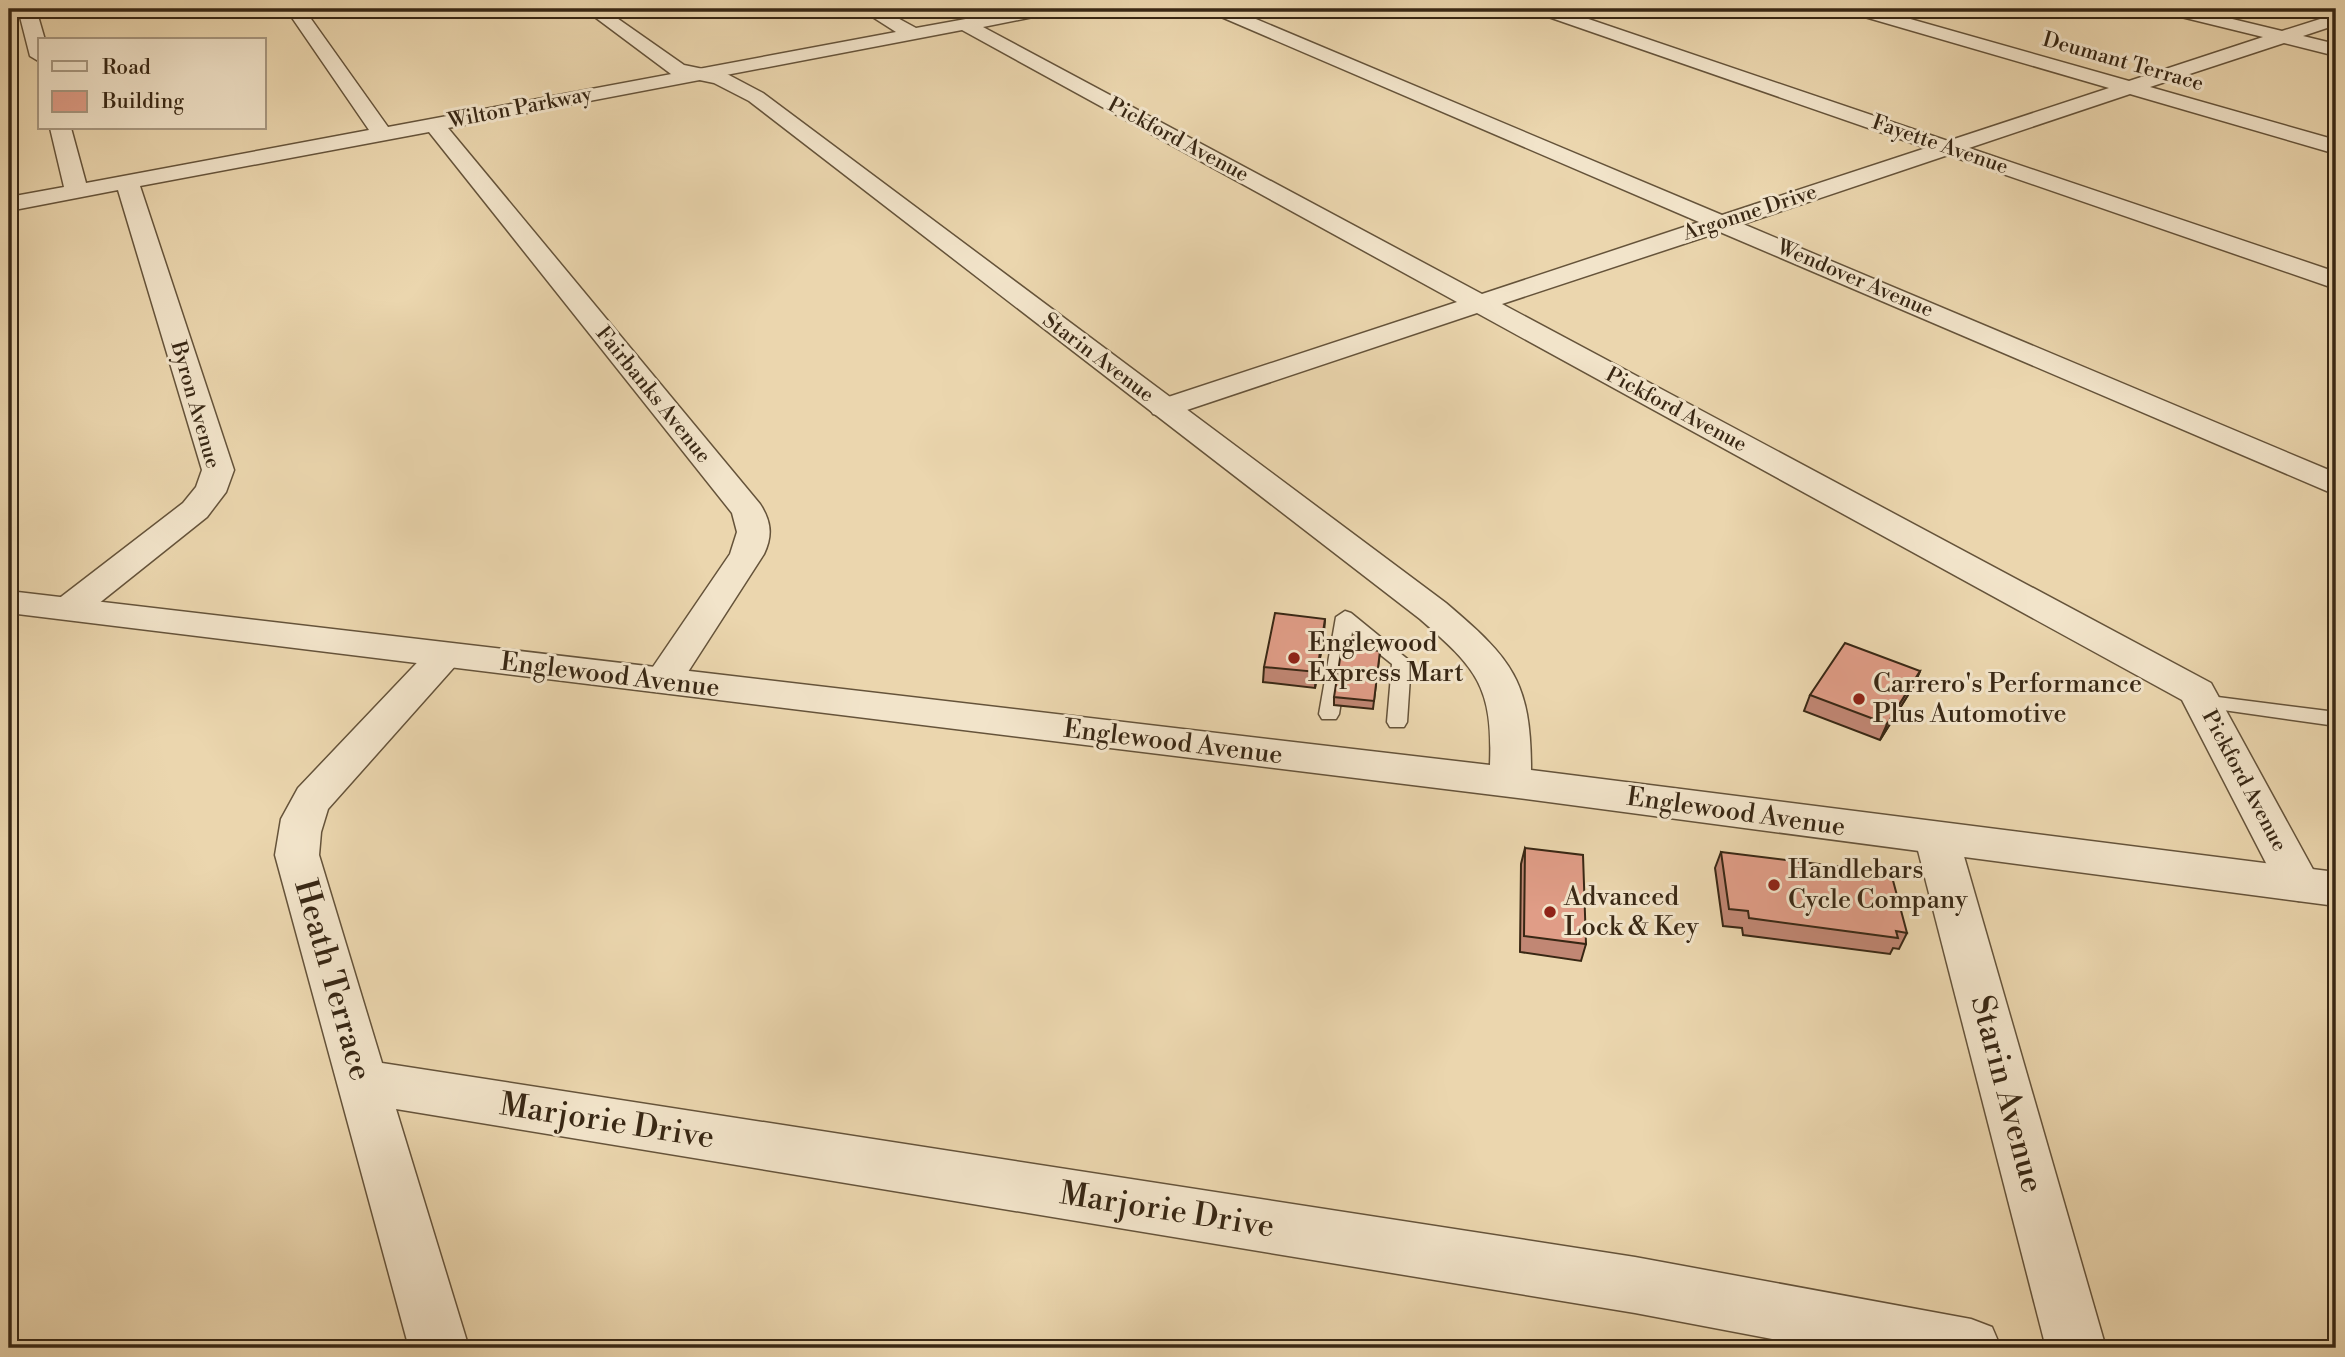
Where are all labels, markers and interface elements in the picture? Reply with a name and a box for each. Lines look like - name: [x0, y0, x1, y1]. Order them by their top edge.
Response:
- street label: Deumant Terrace: [2040, 27, 2206, 97]
- legend: [38, 38, 266, 130]
- text: Road: [102, 55, 151, 81]
- street label: Wilton Parkway: [445, 81, 595, 135]
- text: Building: [101, 89, 184, 115]
- street label: Pickford Avenue: [1103, 92, 1253, 188]
- street label: Fayette Avenue: [1869, 110, 2011, 180]
- street label: Argonne Drive: [1679, 179, 1820, 247]
- street label: Wendover Avenue: [1772, 234, 1937, 324]
- street label: Starin Avenue: [1037, 308, 1159, 408]
- street label: Fairbanks Avenue: [590, 321, 716, 469]
- street label: Byron Avenue: [164, 337, 226, 472]
- street label: Pickford Avenue: [1601, 362, 1751, 458]
- place label: Englewood Express Mart: [1308, 627, 1464, 689]
- street label: Englewood Avenue: [499, 646, 721, 704]
- marker: Englewood Express Mart: [1286, 650, 1302, 666]
- place label: Carrero's Performance Plus Automotive: [1873, 668, 2142, 730]
- marker: Carrero's Performance Plus Automotive: [1851, 691, 1867, 707]
- street label: Pickford Avenue: [2196, 706, 2292, 856]
- street label: Englewood Avenue: [1062, 713, 1284, 771]
- street label: Englewood Avenue: [1625, 781, 1847, 843]
- place label: Handlebars Cycle Company: [1788, 854, 1968, 916]
- street label: Heath Terrace: [285, 875, 381, 1085]
- marker: Handlebars Cycle Company: [1766, 877, 1782, 893]
- place label: Advanced Lock & Key: [1563, 881, 1699, 943]
- marker: Advanced Lock & Key: [1542, 904, 1558, 920]
- street label: Starin Avenue: [1961, 991, 2053, 1197]
- street label: Marjorie Drive: [497, 1084, 717, 1158]
- street label: Marjorie Drive: [1057, 1173, 1277, 1247]

